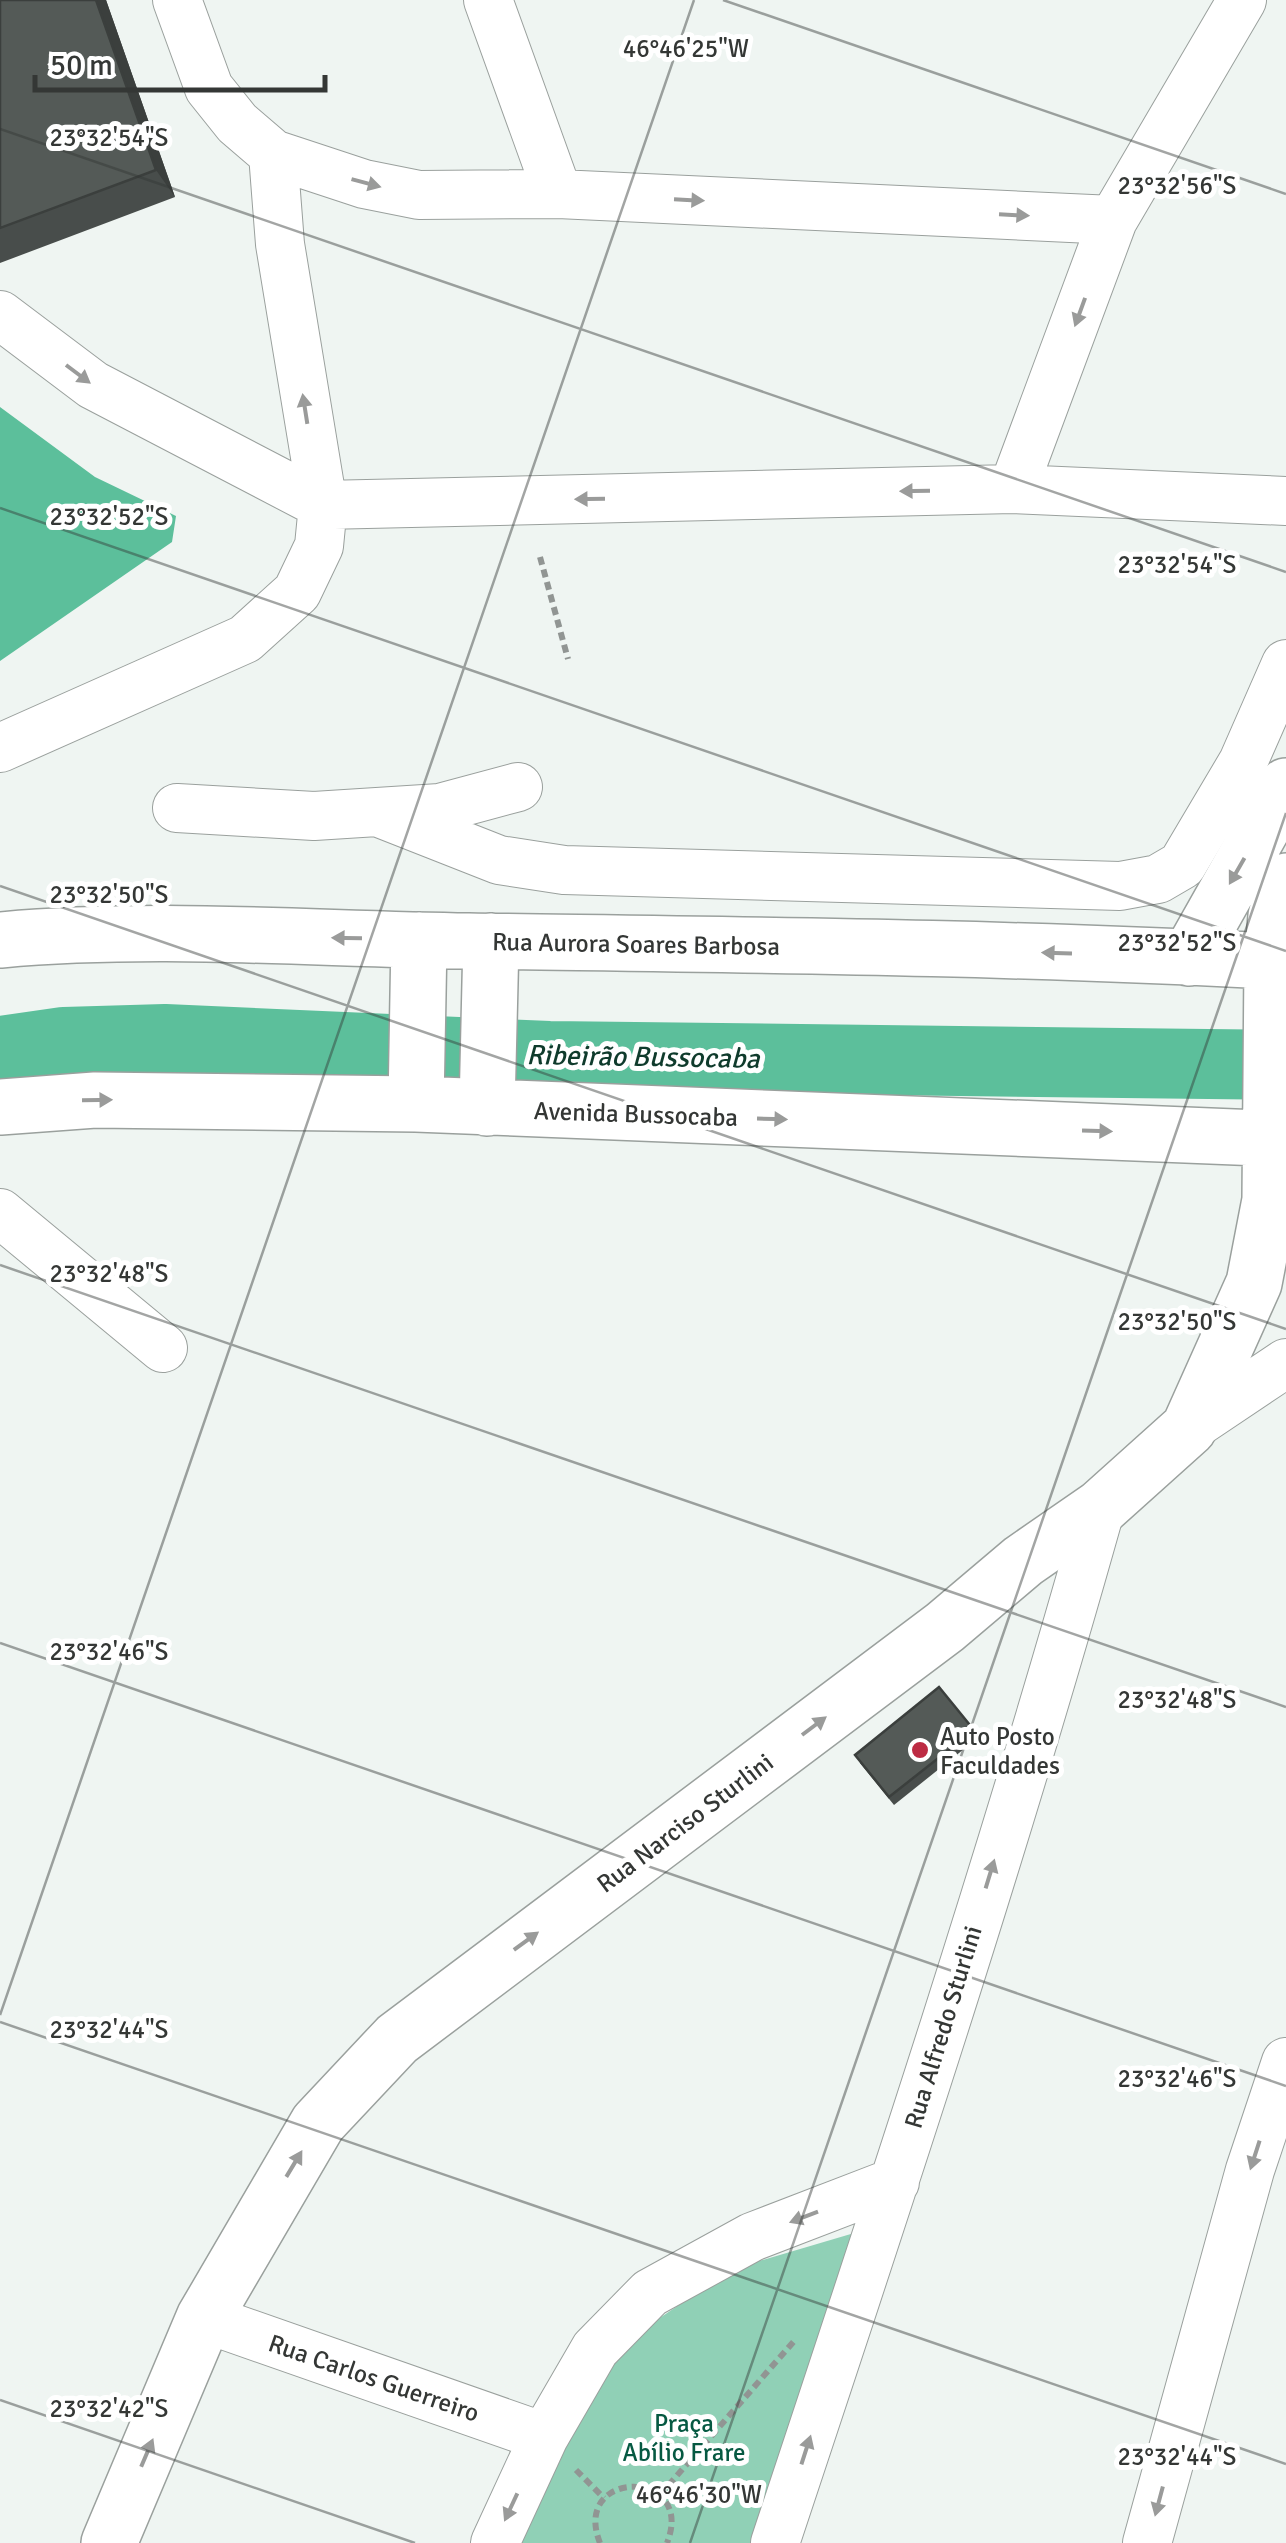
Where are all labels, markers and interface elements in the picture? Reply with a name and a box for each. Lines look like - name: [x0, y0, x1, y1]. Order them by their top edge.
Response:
- scale bar: [35, 30, 325, 92]
- text: 46°46'25"W: [623, 33, 749, 64]
- text: 50 m: [50, 47, 113, 84]
- text: 23°32'54"S: [50, 122, 168, 153]
- text: 23°32'56"S: [1118, 170, 1236, 201]
- one-way arrow: [350, 176, 381, 192]
- one-way arrow: [674, 192, 706, 208]
- one-way arrow: [998, 207, 1030, 223]
- one-way arrow: [1072, 297, 1087, 327]
- one-way arrow: [65, 363, 91, 383]
- one-way arrow: [297, 393, 312, 424]
- one-way arrow: [899, 483, 931, 499]
- one-way arrow: [574, 491, 606, 507]
- text: 23°32'52"S: [50, 501, 168, 532]
- text: 23°32'54"S: [1118, 549, 1236, 580]
- one-way arrow: [1229, 856, 1246, 885]
- text: 23°32'50"S: [50, 879, 168, 910]
- street label: Rua Aurora Soares Barbosa: [492, 926, 780, 962]
- text: 23°32'52"S: [1118, 927, 1236, 958]
- one-way arrow: [330, 930, 362, 946]
- one-way arrow: [1040, 944, 1072, 960]
- water label: Ribeirão Bussocaba: [526, 1038, 761, 1076]
- one-way arrow: [82, 1092, 114, 1108]
- street label: Avenida Bussocaba: [533, 1095, 739, 1133]
- one-way arrow: [756, 1111, 788, 1127]
- one-way arrow: [1081, 1124, 1113, 1140]
- text: 23°32'48"S: [50, 1258, 168, 1289]
- text: 23°32'50"S: [1118, 1306, 1236, 1337]
- text: 23°32'46"S: [50, 1636, 168, 1667]
- text: 23°32'48"S: [1118, 1684, 1236, 1715]
- one-way arrow: [801, 1716, 827, 1736]
- place label: Auto Posto Faculdades: [940, 1721, 1060, 1781]
- marker: Auto Posto Faculdades: [909, 1739, 931, 1761]
- street label: Rua Narciso Sturlini: [591, 1747, 779, 1899]
- one-way arrow: [983, 1859, 998, 1889]
- street label: Rua Alfredo Sturlini: [897, 1922, 989, 2132]
- one-way arrow: [513, 1931, 539, 1951]
- text: 23°32'44"S: [50, 2014, 168, 2045]
- text: 23°32'46"S: [1118, 2063, 1236, 2094]
- one-way arrow: [1247, 2140, 1262, 2170]
- one-way arrow: [285, 2150, 302, 2178]
- one-way arrow: [789, 2210, 819, 2225]
- street label: Rua Carlos Guerreiro: [265, 2327, 483, 2429]
- text: 23°32'42"S: [50, 2393, 168, 2424]
- park label: Praça Abílio Frare: [622, 2408, 746, 2468]
- one-way arrow: [799, 2435, 814, 2465]
- one-way arrow: [139, 2438, 155, 2468]
- text: 23°32'44"S: [1118, 2441, 1236, 2472]
- text: 46°46'30"W: [636, 2479, 762, 2510]
- one-way arrow: [1151, 2487, 1166, 2517]
- one-way arrow: [503, 2493, 520, 2522]

